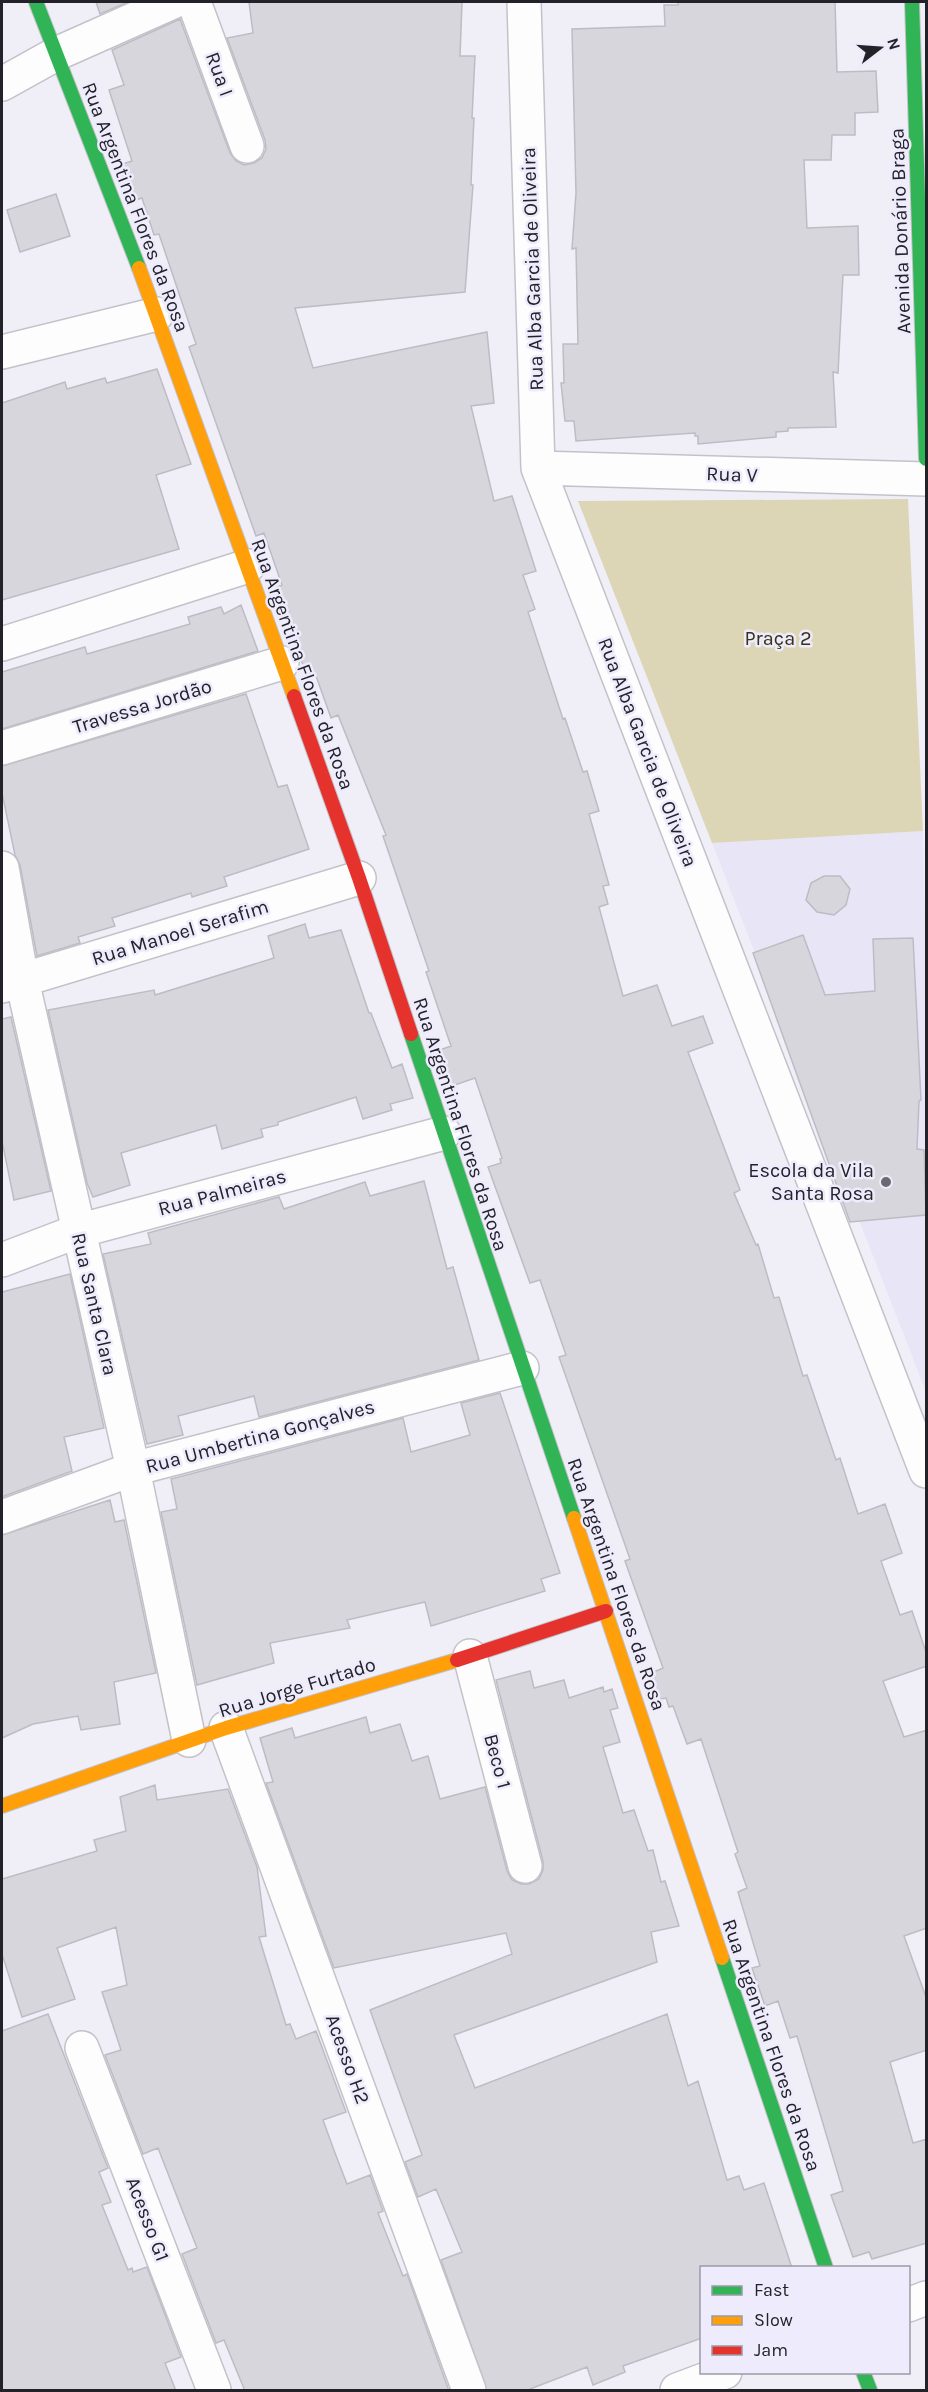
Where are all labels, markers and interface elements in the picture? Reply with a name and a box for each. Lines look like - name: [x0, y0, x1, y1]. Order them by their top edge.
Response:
- north arrow: [850, 18, 910, 78]
- text: N: [883, 35, 905, 52]
- street label: Rua I: [201, 49, 238, 100]
- street label: Rua Argentina Flores da Rosa: [77, 79, 194, 335]
- street label: Avenida Donário Braga: [885, 128, 916, 334]
- street label: Rua Alba Garcia de Oliveira: [517, 147, 548, 391]
- street label: Rua V: [706, 462, 758, 487]
- street label: Rua Argentina Flores da Rosa: [246, 535, 359, 793]
- park label: Praça 2: [745, 627, 811, 650]
- street label: Rua Alba Garcia de Oliveira: [593, 634, 702, 870]
- street label: Travessa Jordão: [70, 674, 214, 739]
- street label: Rua Manoel Serafim: [89, 895, 271, 970]
- street label: Rua Argentina Flores da Rosa: [409, 994, 512, 1254]
- place label: Escola da Vila Santa Rosa: [748, 1159, 874, 1205]
- street label: Rua Palmeiras: [156, 1164, 289, 1221]
- marker: Escola da Vila Santa Rosa: [879, 1175, 893, 1189]
- street label: Rua Santa Clara: [67, 1231, 122, 1378]
- street label: Rua Umbertina Gonçalves: [143, 1395, 377, 1478]
- street label: Rua Argentina Flores da Rosa: [562, 1455, 671, 1713]
- street label: Rua Jorge Furtado: [216, 1653, 378, 1722]
- street label: Beco 1: [479, 1731, 516, 1791]
- street label: Rua Argentina Flores da Rosa: [717, 1916, 826, 2174]
- street label: Acesso H2: [321, 2011, 374, 2107]
- street label: Acesso G1: [121, 2174, 174, 2265]
- legend: [700, 2266, 910, 2374]
- text: Fast: [754, 2279, 789, 2301]
- text: Slow: [754, 2309, 793, 2331]
- text: Jam: [754, 2339, 788, 2361]

